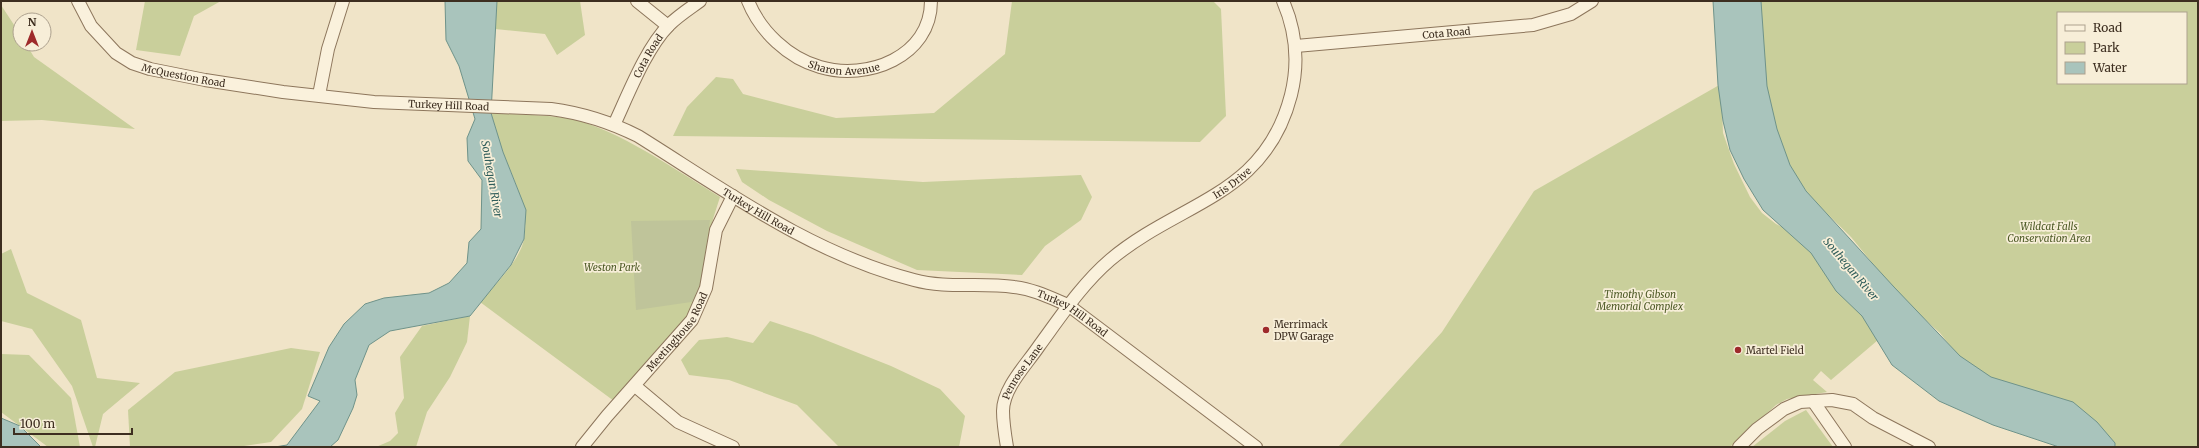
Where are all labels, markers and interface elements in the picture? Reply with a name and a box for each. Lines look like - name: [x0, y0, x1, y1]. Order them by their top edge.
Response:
- north arrow: [12, 12, 52, 52]
- legend: [2057, 12, 2187, 84]
- text: N: [28, 15, 37, 29]
- text: Road: [2093, 20, 2122, 35]
- street label: Cota Road: [1422, 24, 1471, 41]
- street label: Cota Road: [630, 31, 665, 80]
- text: Park: [2093, 40, 2120, 55]
- street label: Sharon Avenue: [806, 57, 881, 77]
- street label: McQuestion Road: [140, 60, 226, 90]
- text: Water: [2092, 60, 2128, 75]
- street label: Turkey Hill Road: [408, 97, 489, 113]
- water label: Souhegan River: [478, 139, 506, 219]
- street label: Iris Drive: [1210, 164, 1254, 201]
- street label: Turkey Hill Road: [720, 185, 797, 237]
- park label: Wildcat Falls Conservation Area: [2007, 220, 2091, 245]
- water label: Souhegan River: [1821, 235, 1882, 304]
- park label: Weston Park: [584, 261, 641, 274]
- street label: Turkey Hill Road: [1035, 286, 1110, 339]
- park label: Timothy Gibson Memorial Complex: [1596, 288, 1684, 313]
- street label: Meetinghouse Road: [643, 290, 710, 374]
- place label: Merrimack DPW Garage: [1274, 318, 1334, 343]
- marker: Merrimack DPW Garage: [1261, 325, 1271, 335]
- street label: Penrose Lane: [999, 341, 1045, 401]
- place label: Martel Field: [1746, 344, 1804, 357]
- marker: Martel Field: [1733, 345, 1743, 355]
- scale bar: [14, 410, 132, 436]
- text: 100 m: [20, 416, 55, 431]

